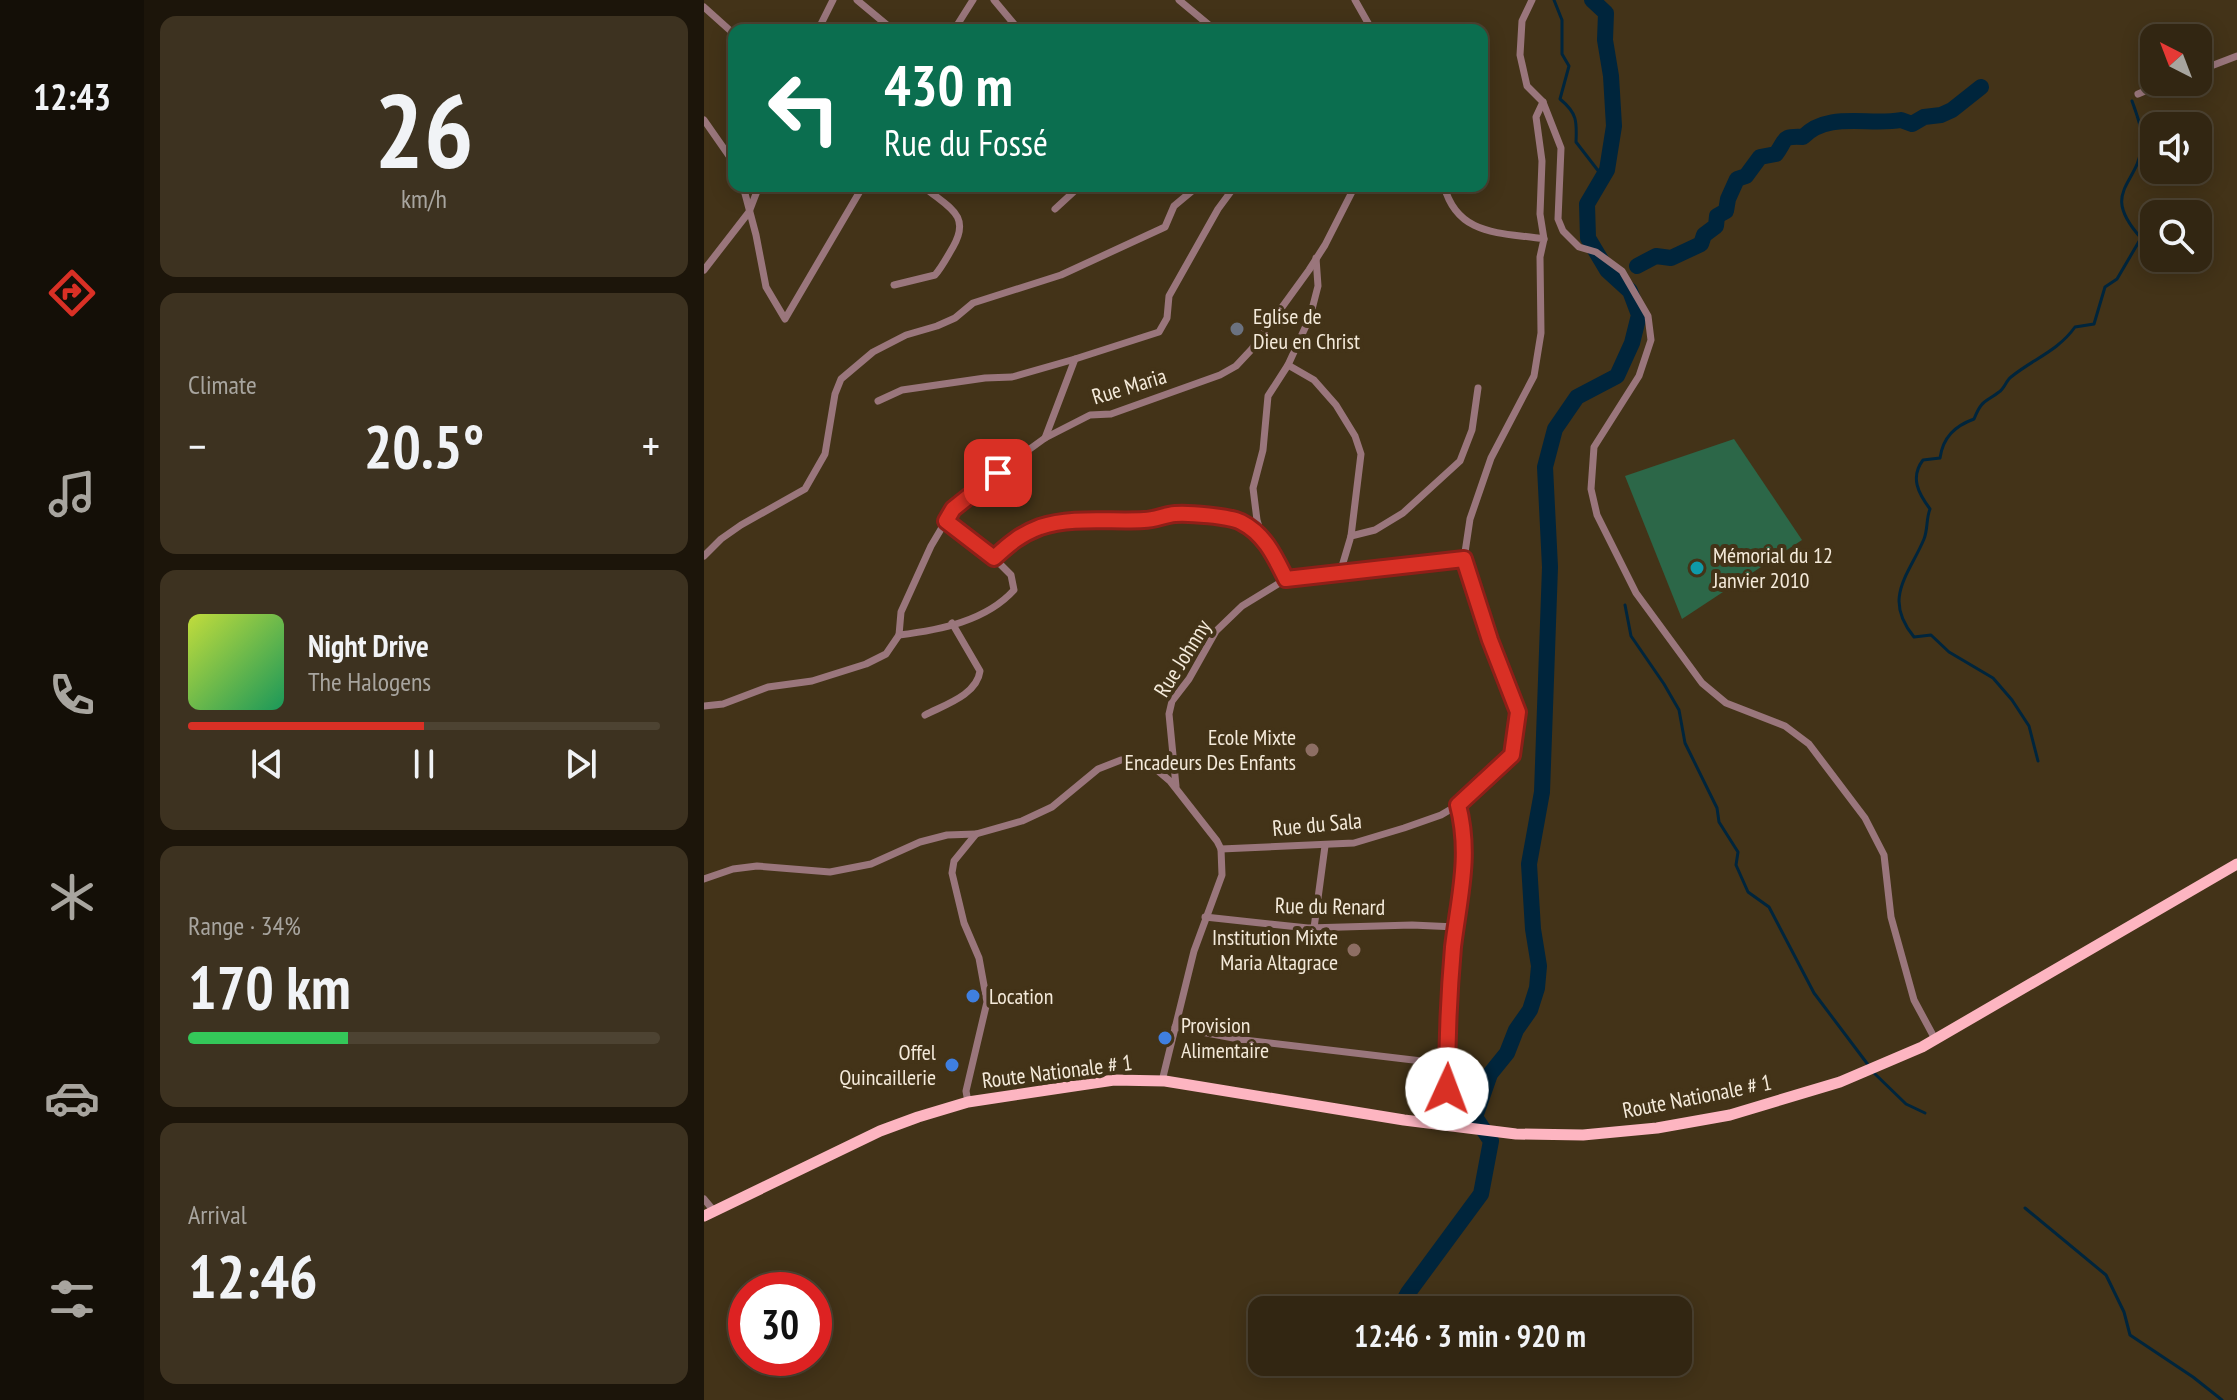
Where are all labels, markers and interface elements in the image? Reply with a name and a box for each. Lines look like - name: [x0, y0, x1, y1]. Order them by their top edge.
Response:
- north arrow: [2140, 24, 2212, 96]
- map controls: [2140, 24, 2212, 272]
- text: 430 m: [884, 49, 1013, 121]
- icon: left: [752, 56, 856, 160]
- text: 26: [374, 62, 474, 197]
- text: 12:43: [33, 73, 111, 120]
- button: sound: [2140, 112, 2212, 184]
- text: Rue du Fossé: [884, 119, 1048, 166]
- text: km/h: [401, 182, 447, 215]
- button: search: [2140, 200, 2212, 272]
- icon: directions: [44, 265, 100, 321]
- place label: Eglise de Dieu en Christ: [1253, 302, 1360, 355]
- marker: Eglise de Dieu en Christ: [1228, 320, 1246, 338]
- street label: Rue Maria: [1088, 361, 1170, 411]
- text: Climate: [188, 368, 257, 401]
- text: 20.5°: [364, 407, 484, 485]
- text: −: [188, 417, 206, 474]
- text: +: [642, 417, 660, 474]
- pin: [964, 439, 1032, 507]
- icon: arrive: [976, 451, 1020, 495]
- icon: music: [44, 466, 100, 522]
- place label: Mémorial du 12 Janvier 2010: [1712, 541, 1833, 594]
- marker: Mémorial du 12 Janvier 2010: [1688, 559, 1706, 577]
- street label: Rue Johnny: [1147, 614, 1217, 702]
- text: Night Drive: [308, 626, 429, 665]
- text: The Halogens: [308, 665, 431, 698]
- icon: phone: [44, 667, 100, 723]
- place label: Ecole Mixte Encadeurs Des Enfants: [1125, 723, 1296, 776]
- marker: Ecole Mixte Encadeurs Des Enfants: [1303, 741, 1321, 759]
- icon: previous: [245, 742, 289, 786]
- icon: pause: [402, 742, 446, 786]
- icon: next: [559, 742, 603, 786]
- street label: Rue du Sala: [1271, 806, 1363, 842]
- icon: climate: [44, 869, 100, 925]
- street label: Rue du Renard: [1275, 891, 1385, 921]
- text: Range · 34%: [188, 909, 301, 942]
- place label: Institution Mixte Maria Altagrace: [1212, 923, 1338, 976]
- marker: Institution Mixte Maria Altagrace: [1345, 941, 1363, 959]
- text: 170 km: [188, 948, 351, 1026]
- place label: Location: [989, 982, 1053, 1010]
- marker: Location: [964, 987, 982, 1005]
- place label: Provision Alimentaire: [1181, 1011, 1269, 1064]
- marker: Provision Alimentaire: [1156, 1029, 1174, 1047]
- place label: Offel Quincaillerie: [839, 1038, 937, 1091]
- position arrow: [1405, 1047, 1489, 1131]
- street label: Route Nationale # 1: [980, 1048, 1134, 1094]
- marker: Offel Quincaillerie: [943, 1056, 961, 1074]
- street label: Route Nationale # 1: [1620, 1068, 1774, 1124]
- icon: car: [44, 1070, 100, 1126]
- text: Arrival: [188, 1198, 247, 1231]
- text: 12:46: [188, 1237, 318, 1315]
- icon: filters: [44, 1271, 100, 1327]
- speed limit sign: 30: [728, 1272, 832, 1376]
- text: 12:46 · 3 min · 920 m: [1354, 1316, 1586, 1355]

